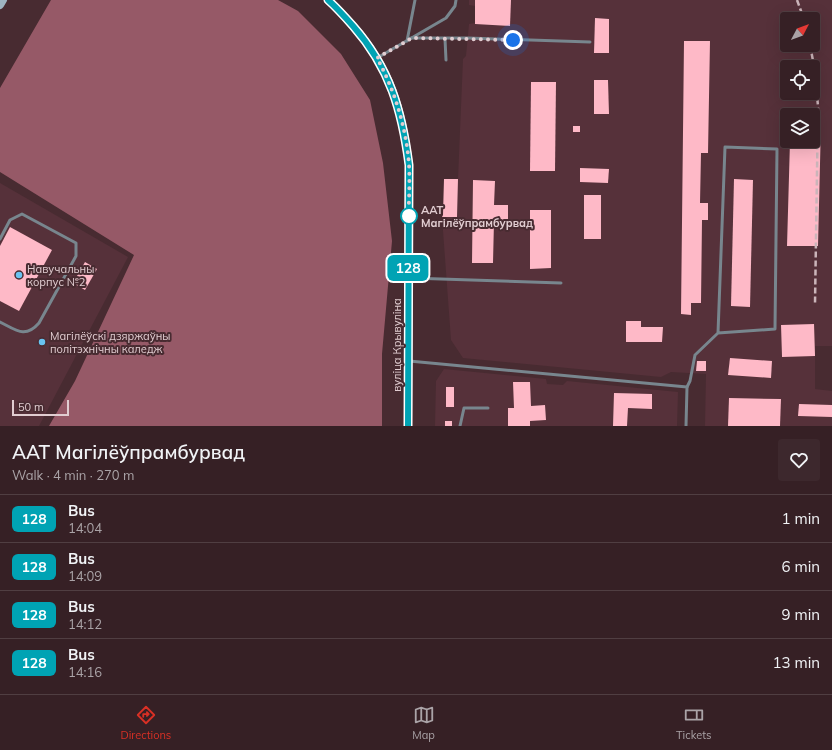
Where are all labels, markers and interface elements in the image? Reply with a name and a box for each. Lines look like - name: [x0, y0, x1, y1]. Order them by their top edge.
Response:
- north arrow: [780, 12, 820, 52]
- map controls: [780, 12, 820, 148]
- your location: [503, 30, 523, 50]
- button: locate: [780, 60, 820, 100]
- button: layers: [780, 108, 820, 148]
- place label: ААТ Магілёўпрамбурвад: [421, 203, 533, 230]
- marker: ААТ Магілёўпрамбурвад: [400, 207, 418, 225]
- line badge: 128: [385, 255, 431, 281]
- text: 128: [395, 259, 421, 277]
- place label: Навучальны корпус №2: [27, 262, 94, 289]
- marker: Навучальны корпус №2: [14, 270, 24, 280]
- street label: вуліца Крывуліна: [390, 298, 404, 392]
- place label: Магілёўскі дзяржаўны політэхнічны каледж: [50, 329, 171, 356]
- marker: Магілёўскі дзяржаўны політэхнічны каледж: [37, 337, 47, 347]
- scale bar: [12, 398, 69, 417]
- text: 50 m: [18, 400, 44, 414]
- button: heart: [778, 439, 820, 481]
- text: ААТ Магілёўпрамбурвад: [12, 440, 245, 464]
- text: Walk · 4 min · 270 m: [12, 467, 134, 483]
- text: Bus: [68, 501, 95, 520]
- text: 1 min: [782, 509, 820, 528]
- text: 128: [21, 510, 47, 528]
- text: 14:04: [68, 520, 102, 536]
- text: Bus: [68, 549, 95, 568]
- text: 6 min: [782, 557, 820, 576]
- text: 128: [21, 558, 47, 576]
- text: 14:09: [68, 568, 102, 584]
- text: Bus: [68, 597, 95, 616]
- text: 9 min: [782, 605, 820, 624]
- text: 128: [21, 606, 47, 624]
- text: 14:12: [68, 616, 102, 632]
- text: Bus: [68, 645, 95, 664]
- text: 13 min: [773, 653, 820, 672]
- text: 128: [21, 654, 47, 672]
- text: 14:16: [68, 664, 102, 680]
- tab: Directions: [120, 704, 171, 742]
- tab: Map: [412, 704, 435, 742]
- tab: Tickets: [676, 704, 711, 742]

